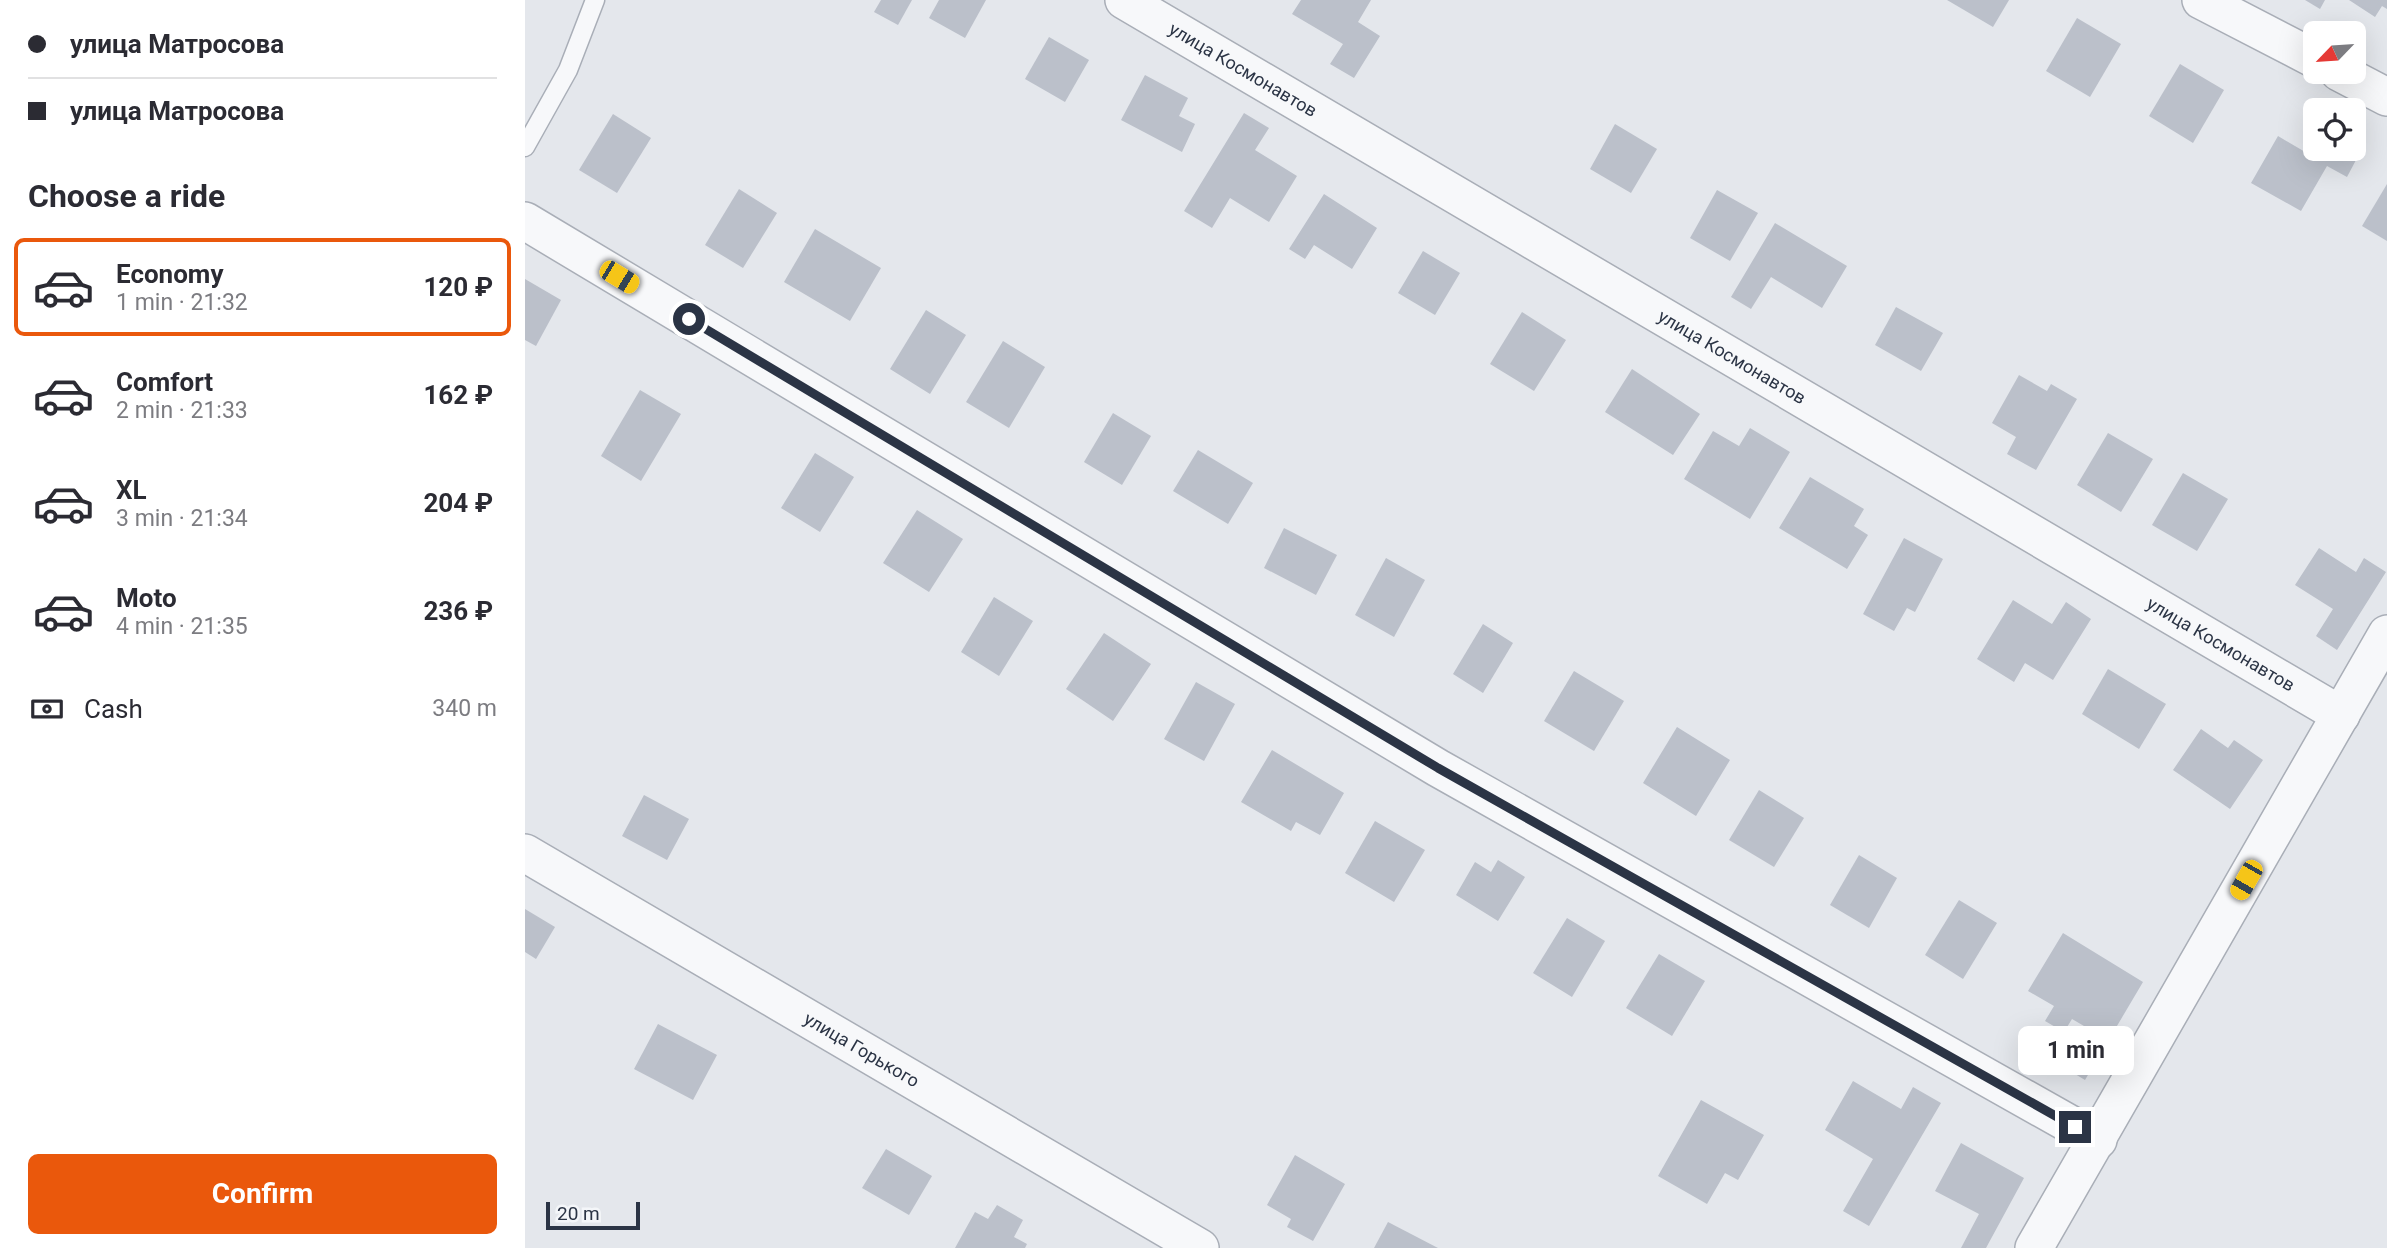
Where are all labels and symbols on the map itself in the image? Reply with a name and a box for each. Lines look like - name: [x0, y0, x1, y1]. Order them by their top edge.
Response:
- street label: улица Космонавтов: [1166, 18, 1321, 121]
- north arrow: [2303, 21, 2366, 84]
- car: [596, 257, 643, 297]
- route start: [673, 303, 705, 335]
- street label: улица Космонавтов: [1654, 305, 1810, 408]
- street label: улица Космонавтов: [2143, 592, 2299, 695]
- car: [2227, 857, 2266, 903]
- street label: улица Горького: [801, 1008, 923, 1091]
- callout: 1 min: [2017, 1026, 2133, 1074]
- route end: [2059, 1111, 2091, 1143]
- scale bar: [546, 1199, 641, 1231]

